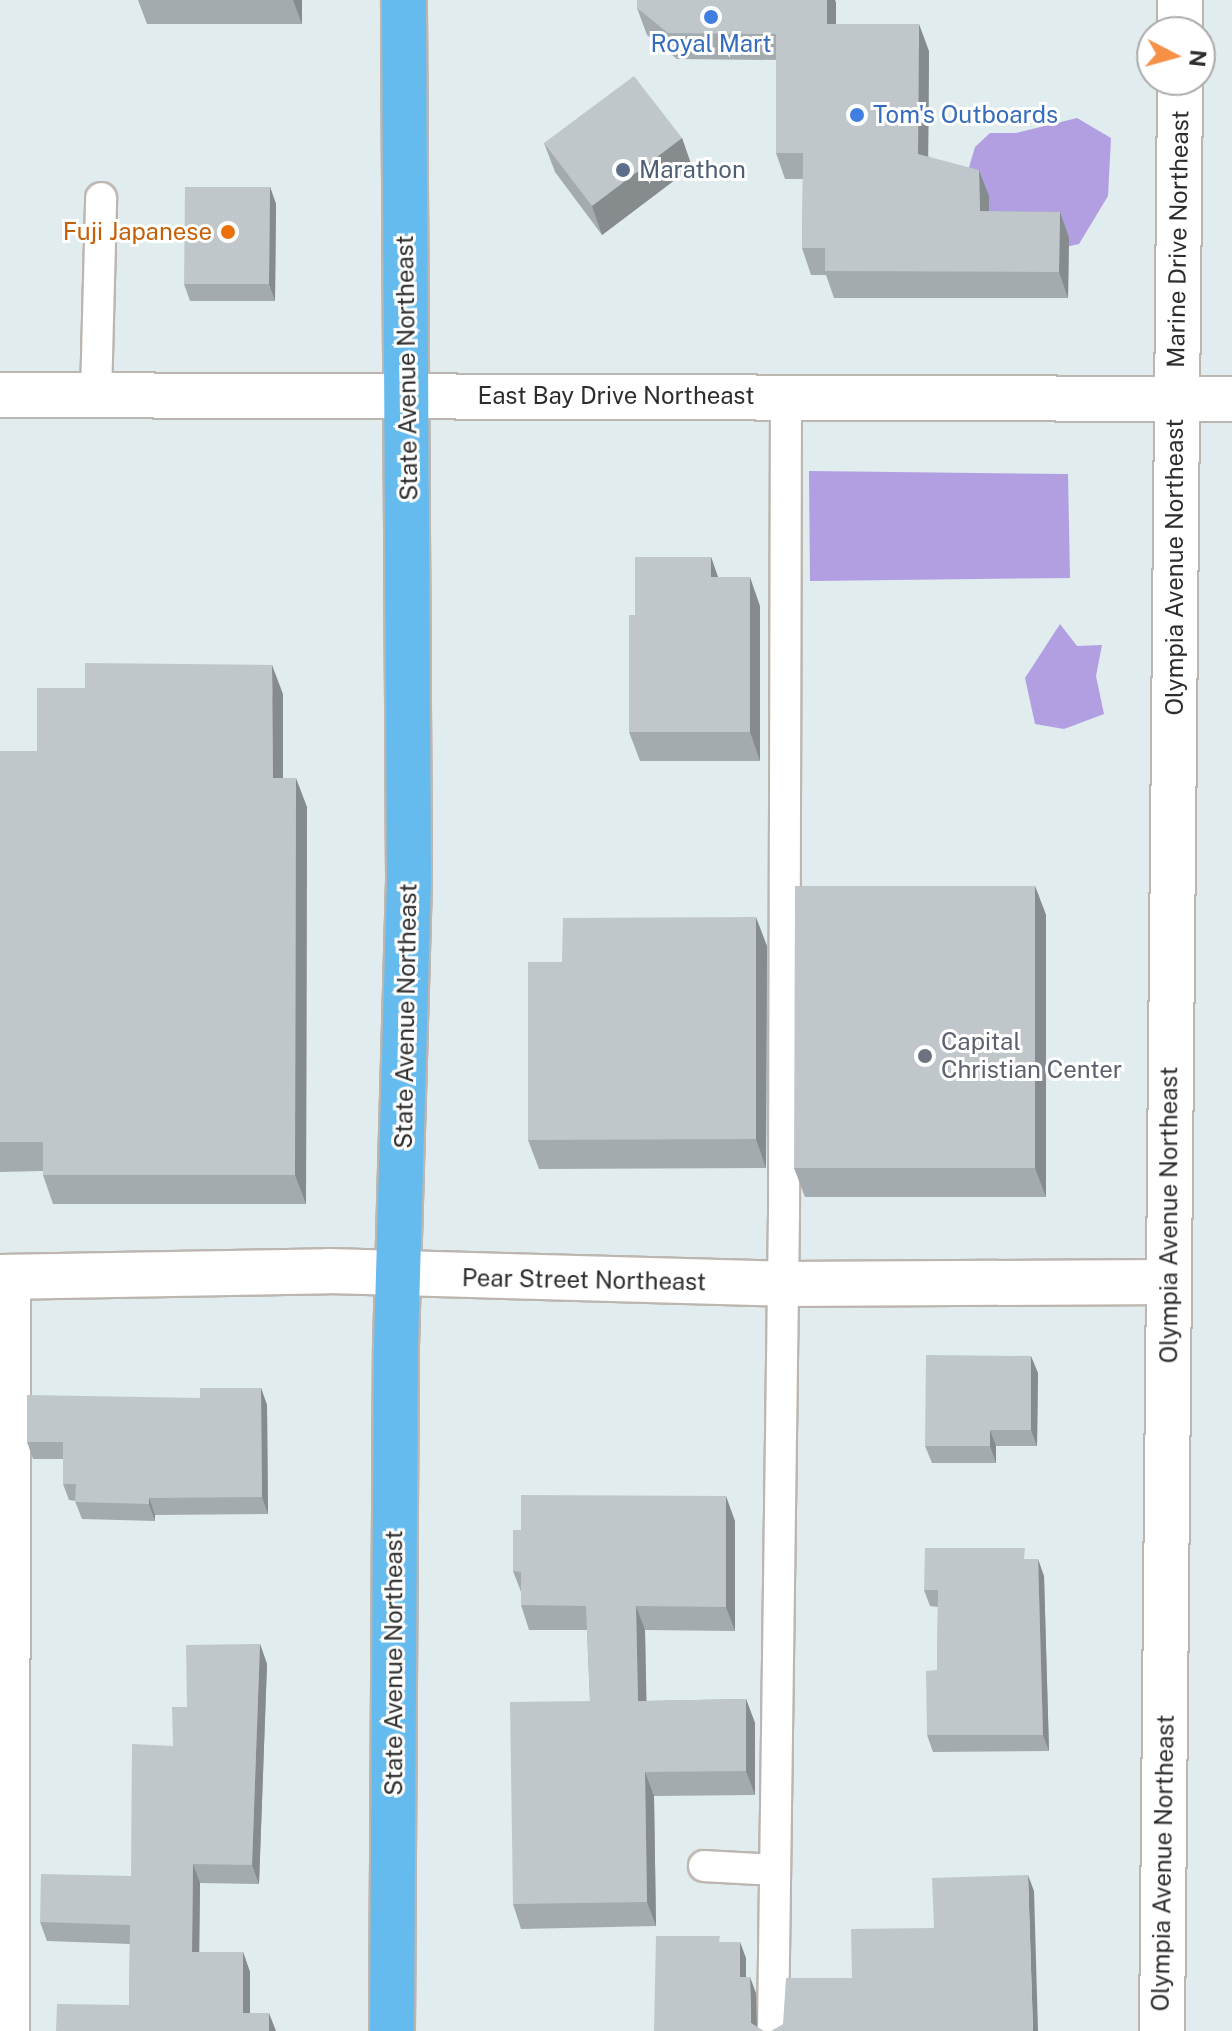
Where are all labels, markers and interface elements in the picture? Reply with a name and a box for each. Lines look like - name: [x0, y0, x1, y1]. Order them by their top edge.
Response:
- marker: Royal Mart: [702, 8, 720, 26]
- north arrow: [1136, 16, 1216, 96]
- place label: Royal Mart: [651, 30, 771, 58]
- text: N: [1184, 48, 1212, 68]
- place label: Tom's Outboards: [873, 101, 1058, 129]
- marker: Tom's Outboards: [848, 106, 866, 124]
- street label: Marine Drive Northeast: [1161, 110, 1195, 368]
- place label: Marathon: [639, 156, 746, 184]
- marker: Marathon: [614, 161, 632, 179]
- place label: Fuji Japanese: [63, 218, 212, 246]
- marker: Fuji Japanese: [219, 223, 237, 241]
- street label: State Avenue Northeast: [390, 235, 424, 501]
- street label: East Bay Drive Northeast: [477, 382, 755, 410]
- street label: Olympia Avenue Northeast: [1161, 419, 1189, 715]
- street label: State Avenue Northeast: [389, 883, 423, 1149]
- place label: Capital Christian Center: [941, 1028, 1122, 1084]
- marker: Capital Christian Center: [916, 1047, 934, 1065]
- street label: Olympia Avenue Northeast: [1155, 1067, 1183, 1363]
- street label: Pear Street Northeast: [462, 1263, 706, 1297]
- street label: State Avenue Northeast: [380, 1530, 408, 1796]
- street label: Olympia Avenue Northeast: [1146, 1714, 1180, 2012]

